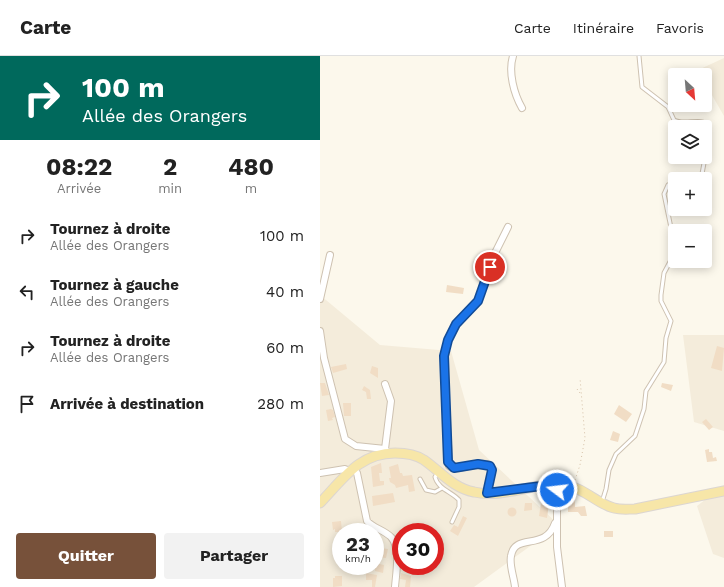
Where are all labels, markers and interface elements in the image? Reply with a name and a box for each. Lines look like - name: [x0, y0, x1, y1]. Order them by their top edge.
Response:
- text: Carte: [20, 16, 71, 39]
- text: Carte: [514, 20, 551, 36]
- text: Itinéraire: [573, 20, 634, 36]
- text: Favoris: [656, 20, 704, 36]
- north arrow: [668, 68, 712, 112]
- map controls: [668, 68, 712, 268]
- text: 100 m: [82, 71, 165, 104]
- icon: right: [16, 72, 68, 124]
- text: Allée des Orangers: [82, 105, 247, 126]
- button: layers: [668, 120, 712, 164]
- text: 08:22: [46, 153, 112, 181]
- text: 2: [163, 153, 177, 181]
- text: 480: [228, 153, 274, 181]
- button: +: [668, 172, 712, 216]
- text: Arrivée: [57, 181, 101, 196]
- text: min: [158, 181, 182, 196]
- text: m: [245, 181, 257, 196]
- text: Tournez à droite: [50, 220, 170, 238]
- button: −: [668, 224, 712, 268]
- icon: right: [16, 225, 38, 247]
- text: 100 m: [260, 227, 304, 245]
- text: Allée des Orangers: [50, 238, 169, 253]
- pin: [473, 250, 507, 284]
- icon: arrive: [479, 256, 501, 278]
- text: Tournez à gauche: [50, 276, 179, 294]
- icon: left: [16, 281, 38, 303]
- text: 40 m: [266, 283, 304, 301]
- text: Allée des Orangers: [50, 294, 169, 309]
- text: Tournez à droite: [50, 332, 170, 350]
- icon: right: [16, 337, 38, 359]
- text: 60 m: [266, 339, 304, 357]
- text: Allée des Orangers: [50, 350, 169, 365]
- icon: arrive: [16, 393, 38, 415]
- text: Arrivée à destination: [50, 395, 204, 413]
- text: 280 m: [257, 395, 304, 413]
- position arrow: [536, 469, 578, 511]
- speed limit sign: 30: [392, 523, 444, 575]
- text: 23: [346, 532, 370, 556]
- button: Quitter: [16, 533, 156, 579]
- button: Partager: [164, 533, 304, 579]
- text: km/h: [345, 553, 371, 564]

